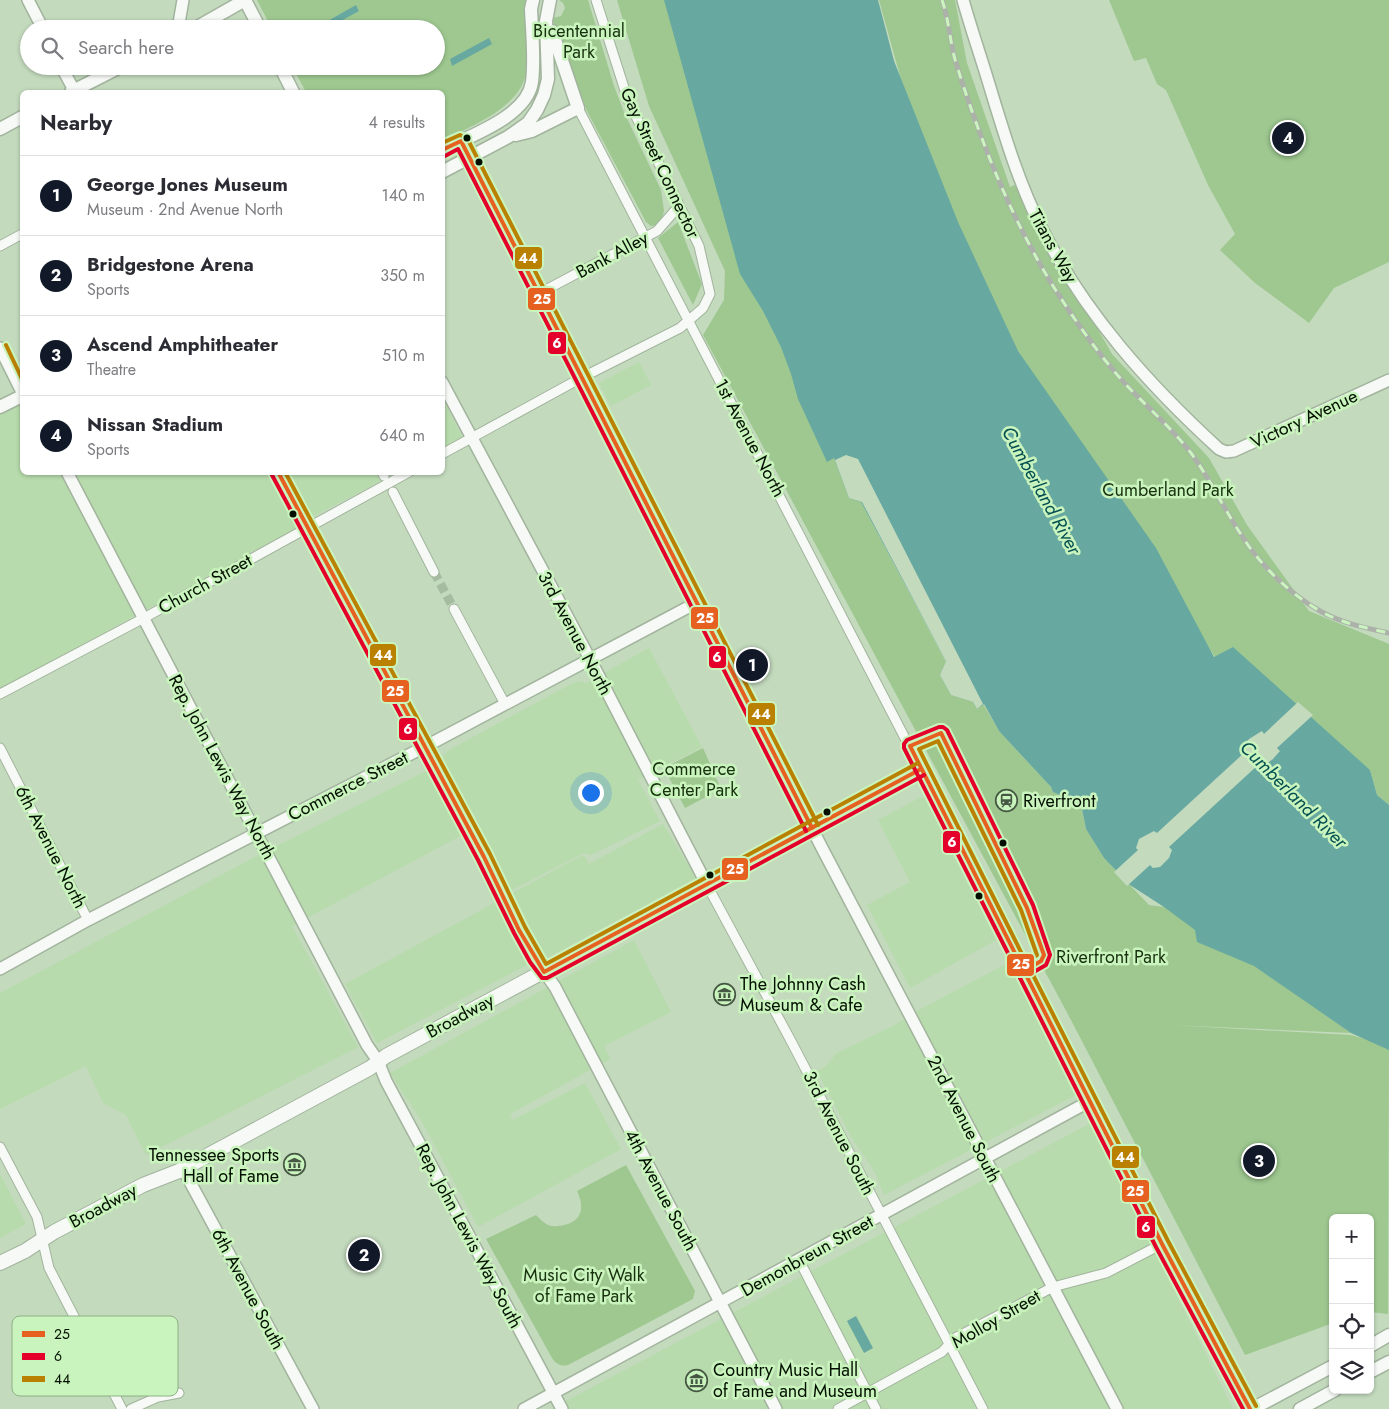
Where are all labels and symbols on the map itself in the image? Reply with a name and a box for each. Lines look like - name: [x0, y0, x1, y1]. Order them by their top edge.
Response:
- park label: Bicentennial Park: [533, 18, 625, 65]
- street label: Gay Street Connector: [614, 83, 707, 243]
- pin: 4: [1272, 119, 1304, 157]
- unlabelled marker: [462, 133, 472, 143]
- unlabelled marker: [474, 157, 484, 167]
- street label: Titans Way: [1022, 204, 1084, 288]
- street label: Bank Alley: [571, 225, 653, 285]
- line badge: 44: [514, 246, 543, 270]
- text: 44: [518, 248, 538, 268]
- line badge: 25: [527, 287, 556, 311]
- text: 25: [533, 289, 551, 309]
- line badge: 6: [547, 331, 567, 355]
- text: 6: [552, 333, 562, 353]
- street label: 1st Avenue North: [708, 374, 792, 502]
- street label: Victory Avenue: [1246, 383, 1362, 455]
- water label: Cumberland River: [995, 421, 1089, 561]
- park label: Cumberland Park: [1102, 477, 1234, 503]
- unlabelled marker: [288, 509, 298, 519]
- street label: Church Street: [153, 547, 257, 620]
- street label: 3rd Avenue North: [531, 566, 619, 700]
- line badge: 25: [690, 606, 719, 630]
- text: 25: [696, 608, 714, 628]
- line badge: 44: [369, 643, 397, 667]
- text: 44: [373, 645, 393, 665]
- line badge: 6: [708, 645, 727, 669]
- pin: 1: [736, 646, 768, 684]
- text: 6: [712, 647, 722, 667]
- street label: Rep. John Lewis Way North: [162, 670, 282, 864]
- line badge: 25: [381, 679, 410, 703]
- text: 25: [386, 681, 404, 701]
- line badge: 44: [747, 702, 776, 726]
- text: 44: [751, 704, 771, 724]
- line badge: 6: [398, 717, 418, 741]
- text: 6: [403, 719, 413, 739]
- water label: Cumberland River: [1234, 734, 1355, 855]
- street label: Commerce Street: [283, 744, 413, 827]
- park label: Commerce Center Park: [650, 756, 738, 803]
- your location: [578, 780, 604, 806]
- street label: 6th Avenue North: [9, 781, 93, 913]
- place label: Riverfront: [1023, 788, 1096, 814]
- station icon: Riverfront: [995, 789, 1019, 813]
- unlabelled marker: [822, 807, 832, 817]
- line badge: 6: [942, 830, 961, 854]
- text: 6: [947, 832, 957, 852]
- unlabelled marker: [998, 838, 1008, 848]
- line badge: 25: [721, 857, 749, 881]
- text: 25: [726, 859, 744, 879]
- unlabelled marker: [705, 870, 715, 880]
- unlabelled marker: [974, 891, 984, 901]
- park label: Riverfront Park: [1056, 944, 1166, 970]
- line badge: 25: [1006, 953, 1035, 977]
- text: 25: [1012, 954, 1030, 974]
- place label: The Johnny Cash Museum & Cafe: [740, 971, 866, 1018]
- museum icon: The Johnny Cash Museum & Cafe: [712, 982, 736, 1006]
- street label: Broadway: [421, 987, 499, 1045]
- street label: 2nd Avenue South: [921, 1051, 1007, 1187]
- street label: 3rd Avenue South: [797, 1066, 881, 1200]
- street label: 4th Avenue South: [618, 1125, 704, 1255]
- street label: Rep. John Lewis Way South: [409, 1139, 529, 1333]
- place label: Tennessee Sports Hall of Fame: [149, 1142, 279, 1189]
- pin: 3: [1243, 1142, 1275, 1180]
- line badge: 44: [1111, 1145, 1140, 1169]
- text: 44: [1115, 1147, 1135, 1167]
- museum icon: Tennessee Sports Hall of Fame: [283, 1153, 307, 1177]
- street label: Broadway: [64, 1177, 142, 1235]
- line badge: 25: [1121, 1179, 1150, 1203]
- text: 25: [1126, 1181, 1144, 1201]
- street label: Demonbreun Street: [736, 1209, 878, 1303]
- line badge: 6: [1136, 1215, 1156, 1239]
- text: 6: [1141, 1217, 1151, 1237]
- street label: 6th Avenue South: [205, 1224, 291, 1354]
- pin: 2: [348, 1236, 380, 1274]
- park label: Music City Walk of Fame Park: [523, 1262, 645, 1309]
- street label: Molloy Street: [947, 1283, 1046, 1355]
- legend: [12, 1316, 178, 1396]
- text: 25: [54, 1324, 70, 1344]
- text: 6: [54, 1346, 62, 1366]
- place label: Country Music Hall of Fame and Museum: [713, 1357, 877, 1404]
- museum icon: Country Music Hall of Fame and Museum: [685, 1368, 709, 1392]
- text: 44: [54, 1369, 70, 1389]

